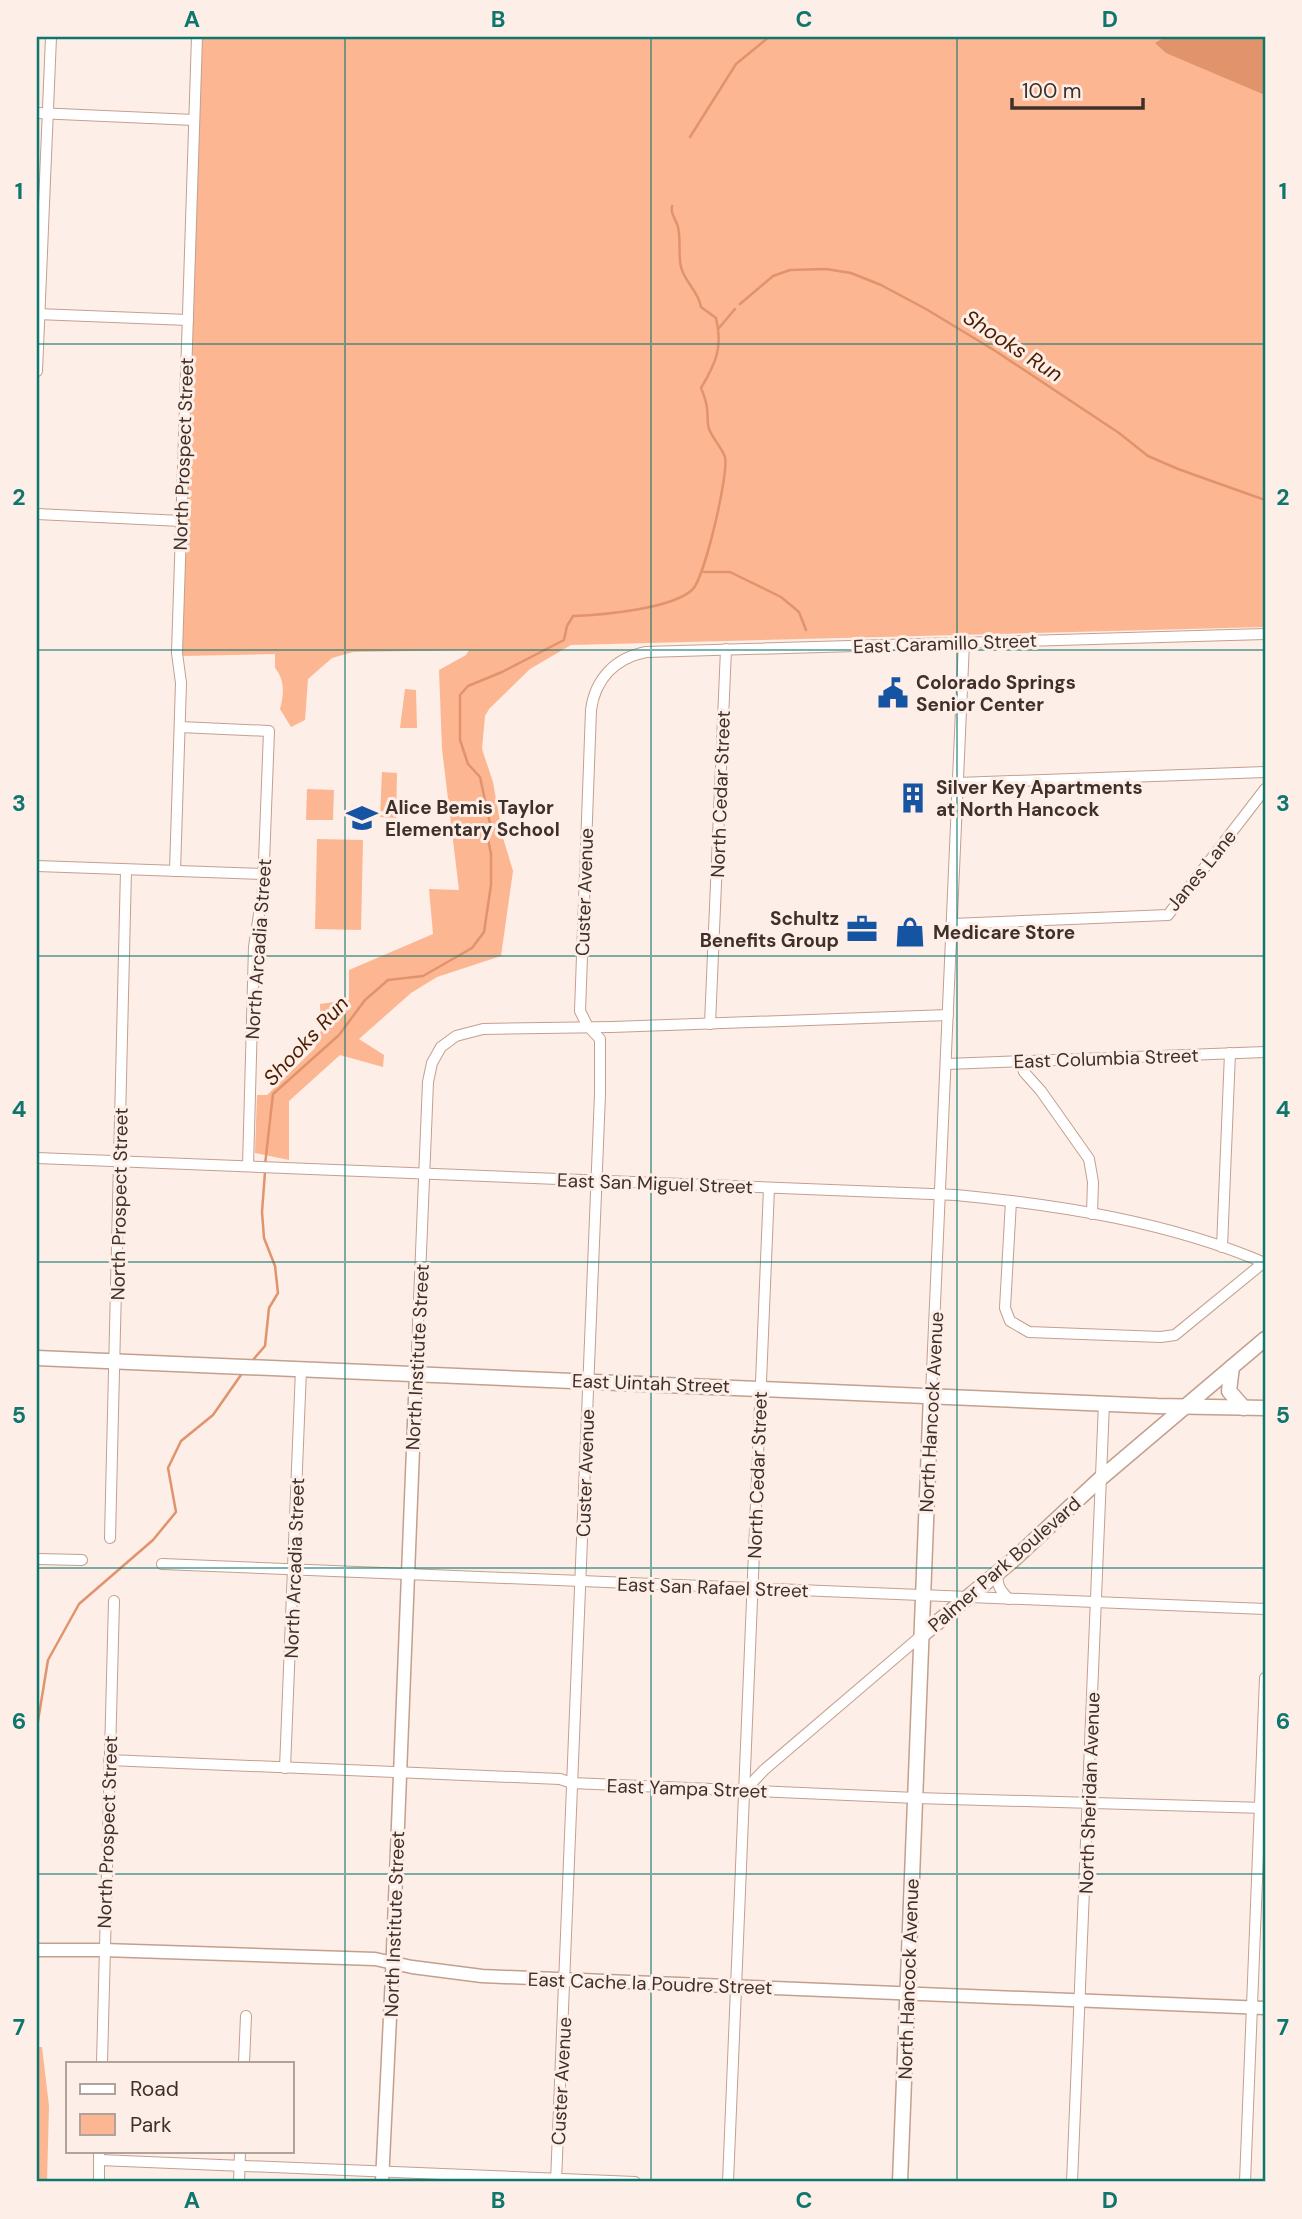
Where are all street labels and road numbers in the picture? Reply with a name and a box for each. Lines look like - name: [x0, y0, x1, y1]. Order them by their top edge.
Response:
- street label: North Prospect Street: [168, 357, 199, 551]
- street label: East Caramillo Street: [853, 628, 1037, 659]
- street label: North Cedar Street: [705, 710, 736, 878]
- street label: Janes Lane: [1161, 824, 1242, 916]
- street label: Custer Avenue: [570, 827, 599, 957]
- street label: North Arcadia Street: [240, 858, 277, 1040]
- street label: East Columbia Street: [1013, 1043, 1199, 1074]
- street label: North Prospect Street: [105, 1107, 134, 1301]
- street label: East San Miguel Street: [557, 1168, 753, 1199]
- street label: North Institute Street: [400, 1263, 435, 1451]
- street label: North Hancock Avenue: [914, 1311, 949, 1513]
- street label: East Uintah Street: [571, 1368, 730, 1399]
- street label: North Cedar Street: [742, 1391, 773, 1559]
- street label: Custer Avenue: [571, 1408, 600, 1538]
- street label: North Arcadia Street: [279, 1477, 310, 1659]
- street label: Palmer Park Boulevard: [923, 1491, 1086, 1638]
- street label: East San Rafael Street: [617, 1572, 809, 1603]
- street label: North Sheridan Avenue: [1073, 1692, 1106, 1894]
- street label: North Prospect Street: [92, 1735, 123, 1929]
- street label: East Yampa Street: [606, 1773, 768, 1804]
- street label: North Institute Street: [379, 1830, 410, 2018]
- street label: North Hancock Avenue: [892, 1878, 925, 2080]
- street label: East Cache la Poudre Street: [527, 1967, 773, 2000]
- street label: Custer Avenue: [546, 2016, 577, 2146]

